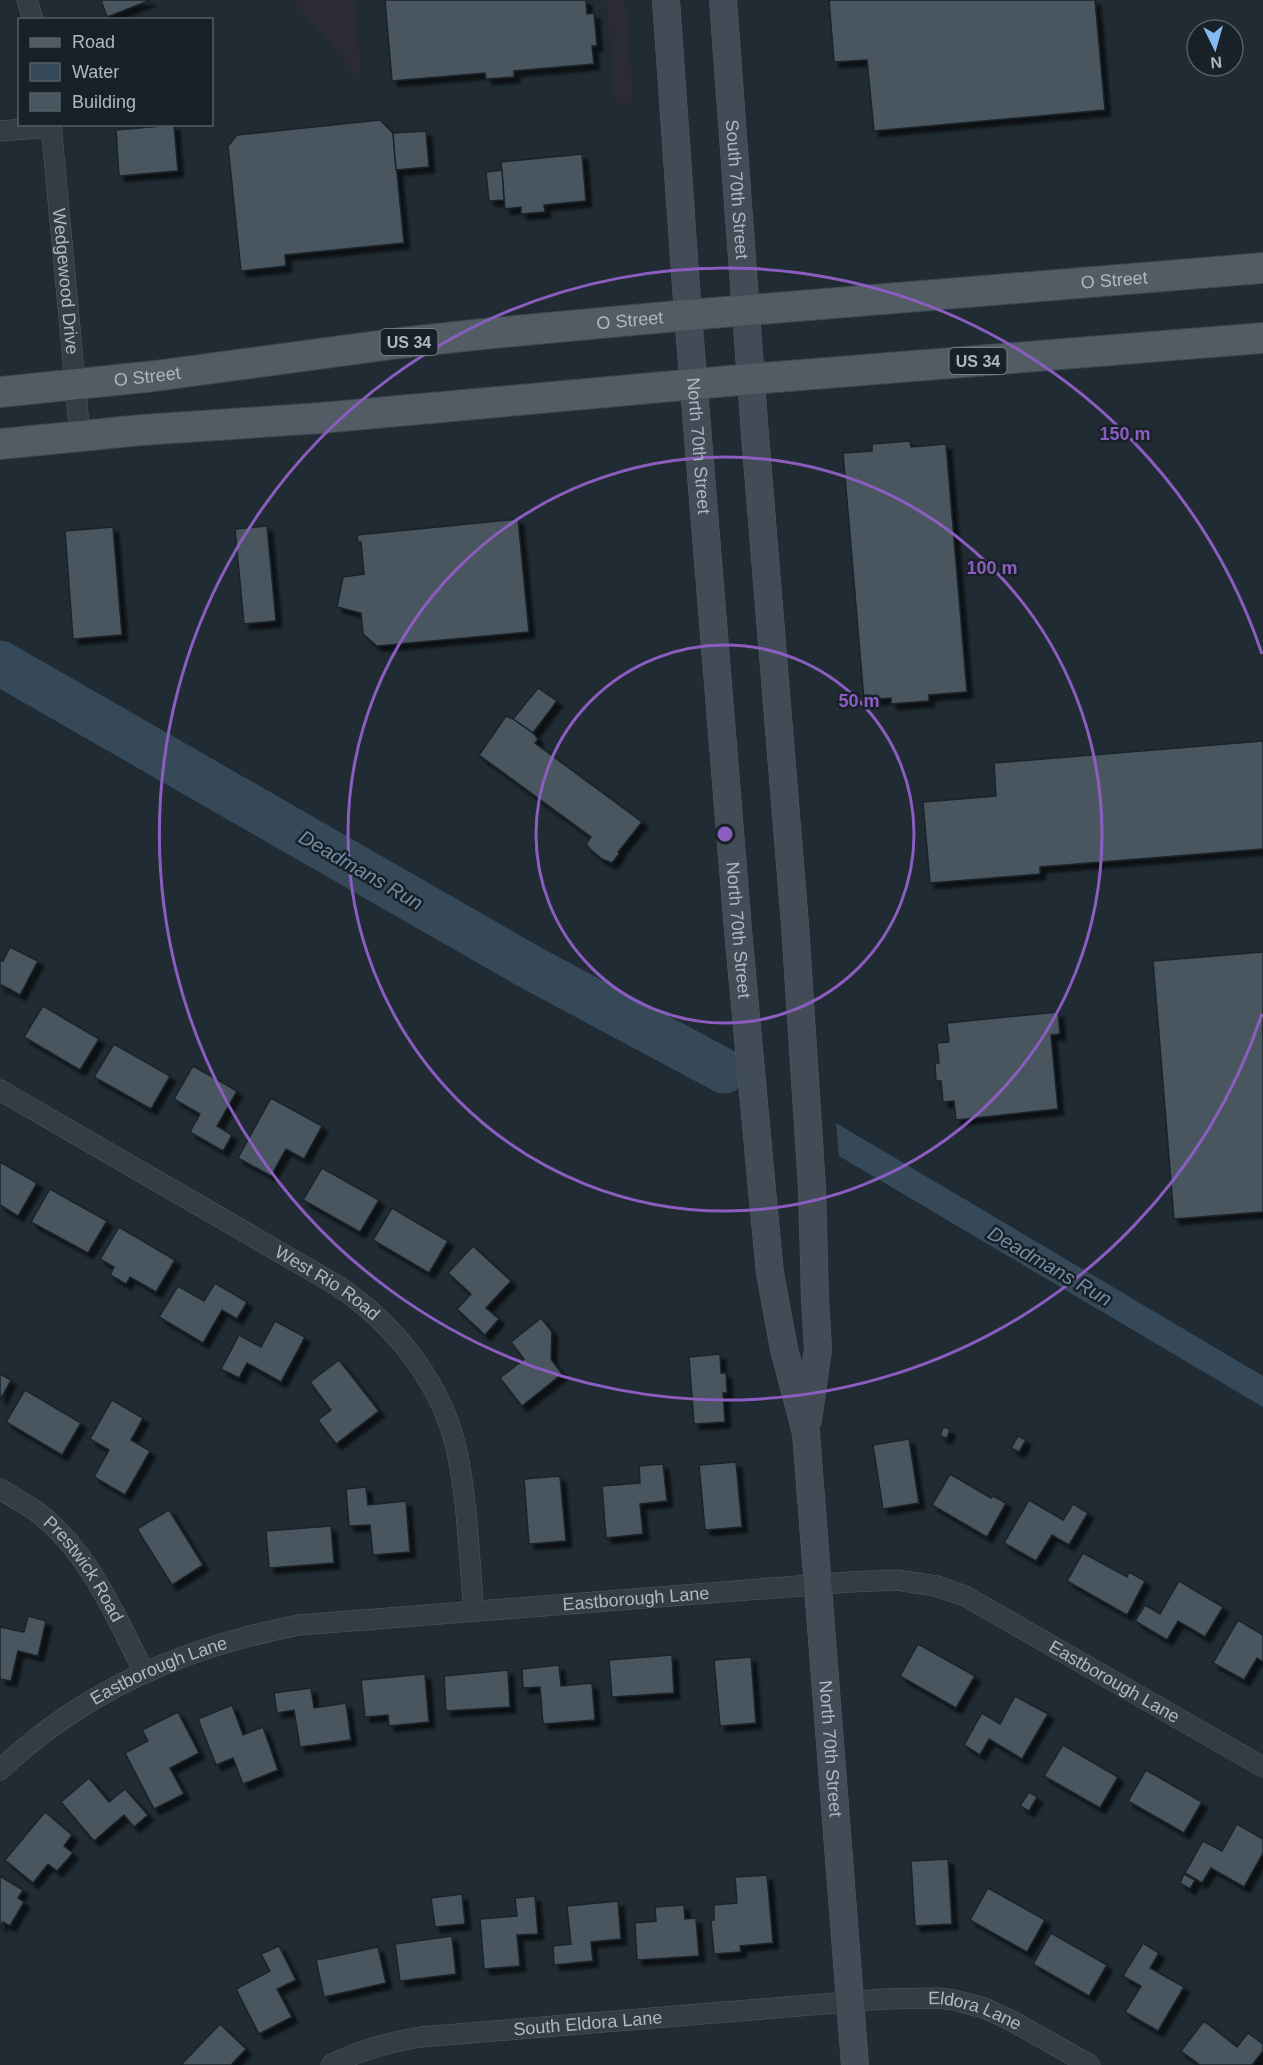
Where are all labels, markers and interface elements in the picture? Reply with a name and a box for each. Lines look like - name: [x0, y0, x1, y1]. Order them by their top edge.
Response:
- legend: [18, 18, 213, 126]
- north arrow: [1185, 18, 1245, 78]
- text: Road: [72, 32, 115, 52]
- text: N: [1210, 53, 1223, 71]
- text: Water: [72, 62, 119, 82]
- text: Building: [72, 92, 136, 112]
- street label: South 70th Street: [722, 119, 752, 260]
- street label: Wedgewood Drive: [49, 207, 82, 355]
- street label: O Street: [1080, 267, 1148, 293]
- street label: O Street: [596, 307, 664, 333]
- road number: US 34: [380, 329, 438, 355]
- road number: US 34: [950, 348, 1006, 374]
- street label: O Street: [113, 363, 182, 390]
- street label: North 70th Street: [683, 377, 714, 515]
- text: 150 m: [1099, 424, 1151, 444]
- text: 100 m: [966, 558, 1018, 578]
- text: 50 m: [838, 691, 880, 711]
- centre of rings: [715, 824, 735, 844]
- water label: Deadmans Run: [295, 826, 427, 914]
- street label: North 70th Street: [722, 861, 754, 999]
- water label: Deadmans Run: [984, 1222, 1116, 1310]
- street label: West Rio Road: [271, 1242, 384, 1324]
- street label: Prestwick Road: [40, 1512, 127, 1625]
- street label: Eastborough Lane: [562, 1583, 710, 1614]
- street label: Eastborough Lane: [87, 1633, 230, 1709]
- street label: Eastborough Lane: [1045, 1636, 1183, 1727]
- street label: North 70th Street: [815, 1679, 846, 1818]
- street label: Eldora Lane: [928, 1988, 1025, 2034]
- street label: South Eldora Lane: [513, 2007, 663, 2039]

